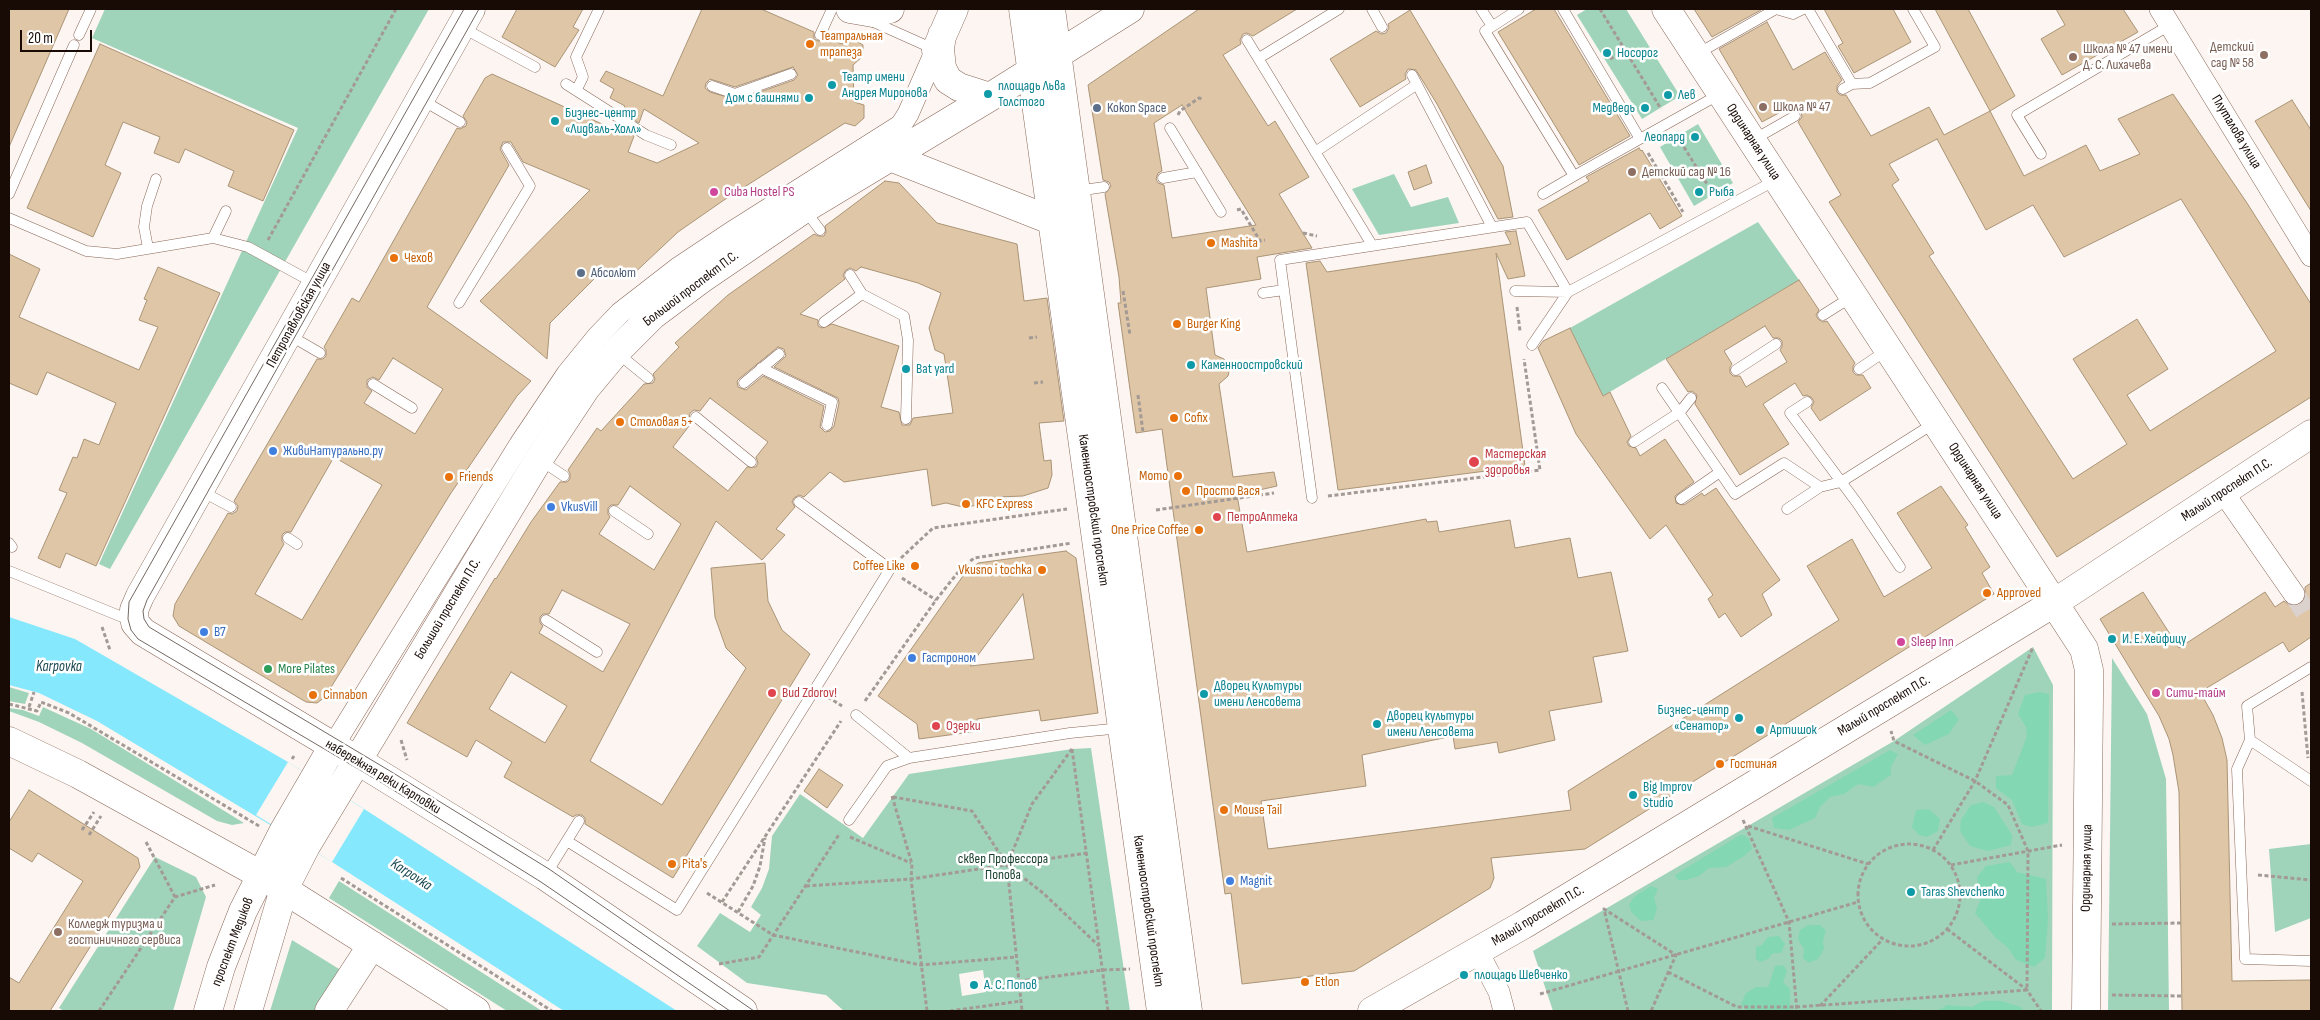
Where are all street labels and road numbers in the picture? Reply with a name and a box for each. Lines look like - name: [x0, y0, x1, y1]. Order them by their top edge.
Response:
- street label: Плуталова улица: [2207, 92, 2265, 172]
- street label: Ординарная улица: [1722, 101, 1784, 183]
- street label: Большой проспект П.С.: [640, 248, 742, 330]
- street label: Петропавловская улица: [263, 259, 335, 371]
- street label: Каменноостровский проспект: [1074, 433, 1112, 587]
- street label: Ординарная улица: [1944, 440, 2006, 522]
- street label: Малый проспект П.С.: [2179, 454, 2275, 526]
- street label: Большой проспект П.С.: [411, 555, 485, 663]
- street label: Малый проспект П.С.: [1835, 672, 1933, 740]
- street label: набережная реки Карповки: [322, 736, 444, 818]
- street label: Ординарная улица: [2078, 824, 2096, 912]
- street label: Каменноостровский проспект: [1129, 834, 1167, 988]
- street label: Малый проспект П.С.: [1489, 882, 1587, 950]
- street label: проспект Медиков: [208, 895, 258, 989]

